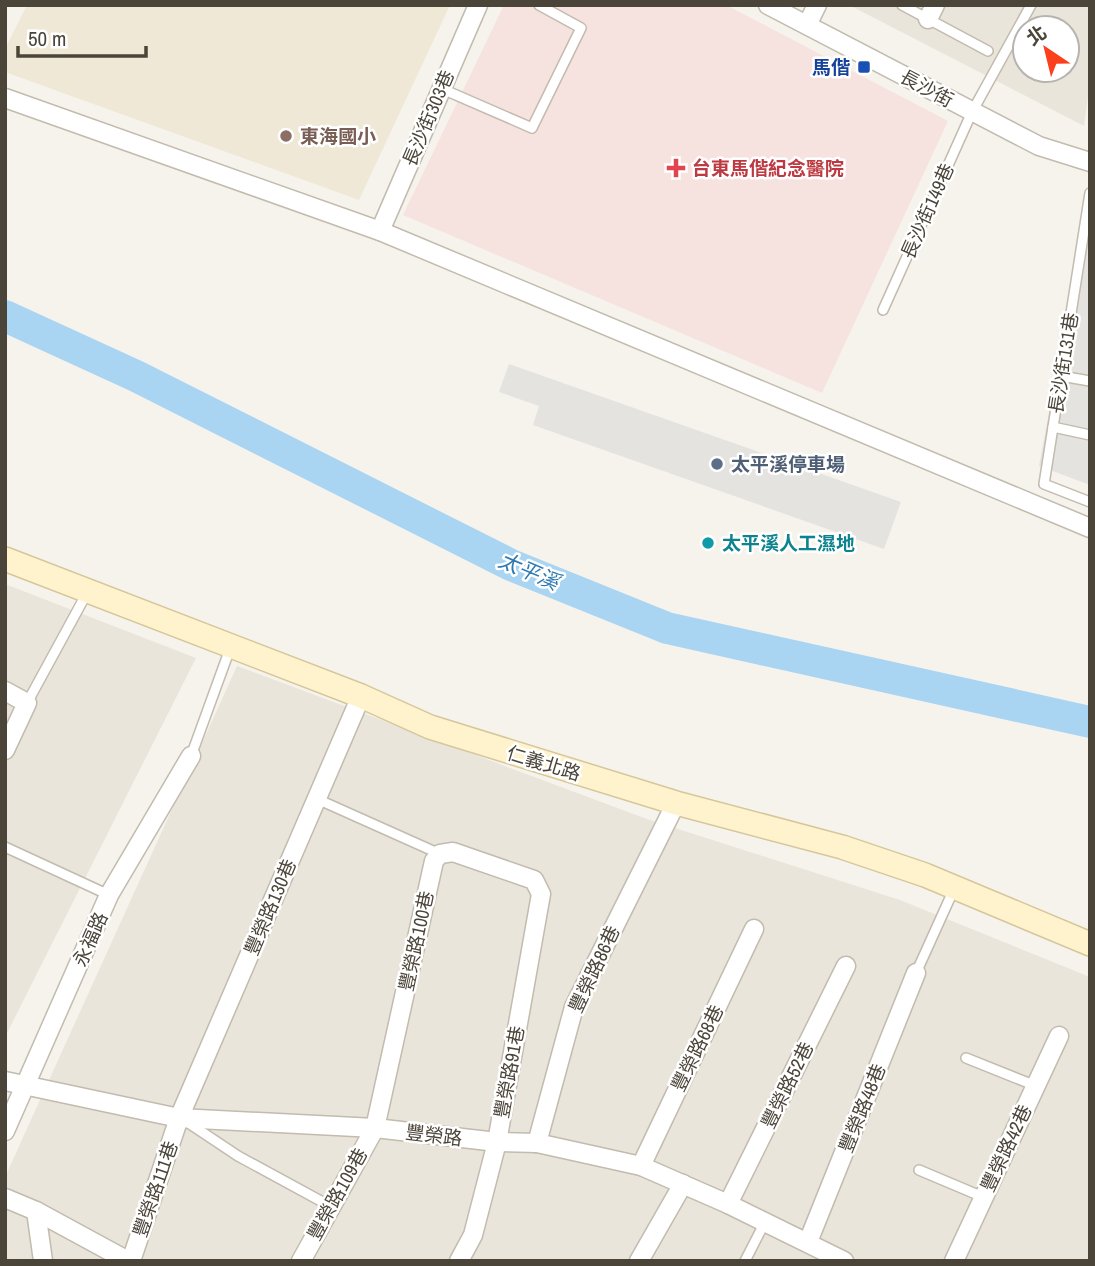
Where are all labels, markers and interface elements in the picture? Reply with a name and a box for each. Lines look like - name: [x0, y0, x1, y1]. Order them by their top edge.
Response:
- scale bar: [18, 14, 145, 58]
- north arrow: [1011, 14, 1081, 84]
- text: 北: [1021, 19, 1051, 51]
- text: 50 m: [28, 24, 66, 53]
- place label: 馬偕: [812, 54, 850, 80]
- marker: 馬偕: [856, 59, 872, 75]
- street label: 長沙街: [896, 63, 958, 113]
- street label: 長沙街303巷: [396, 66, 460, 170]
- place label: 東海國小: [300, 123, 376, 149]
- marker: 東海國小: [278, 128, 294, 144]
- place label: 台東馬偕紀念醫院: [692, 155, 844, 181]
- marker: 台東馬偕紀念醫院: [666, 158, 686, 178]
- street label: 長沙街149巷: [894, 159, 960, 263]
- street label: 長沙街131巷: [1042, 311, 1084, 415]
- place label: 太平溪停車場: [731, 451, 845, 477]
- marker: 太平溪停車場: [709, 456, 725, 472]
- place label: 太平溪人工濕地: [722, 530, 855, 556]
- marker: 太平溪人工濕地: [700, 535, 716, 551]
- water label: 太平溪: [494, 545, 566, 598]
- street label: 仁義北路: [504, 739, 584, 787]
- street label: 豐榮路130巷: [238, 855, 302, 959]
- street label: 豐榮路100巷: [393, 888, 439, 994]
- street label: 永福路: [67, 908, 113, 970]
- street label: 豐榮路86巷: [562, 921, 626, 1017]
- street label: 豐榮路68巷: [665, 1000, 729, 1096]
- street label: 豐榮路91巷: [488, 1024, 530, 1120]
- street label: 豐榮路52巷: [755, 1037, 819, 1133]
- street label: 豐榮路48巷: [832, 1060, 892, 1156]
- street label: 豐榮路42巷: [974, 1100, 1038, 1196]
- street label: 豐榮路: [404, 1119, 464, 1151]
- street label: 豐榮路111巷: [126, 1138, 184, 1240]
- street label: 豐榮路109巷: [301, 1143, 373, 1245]

